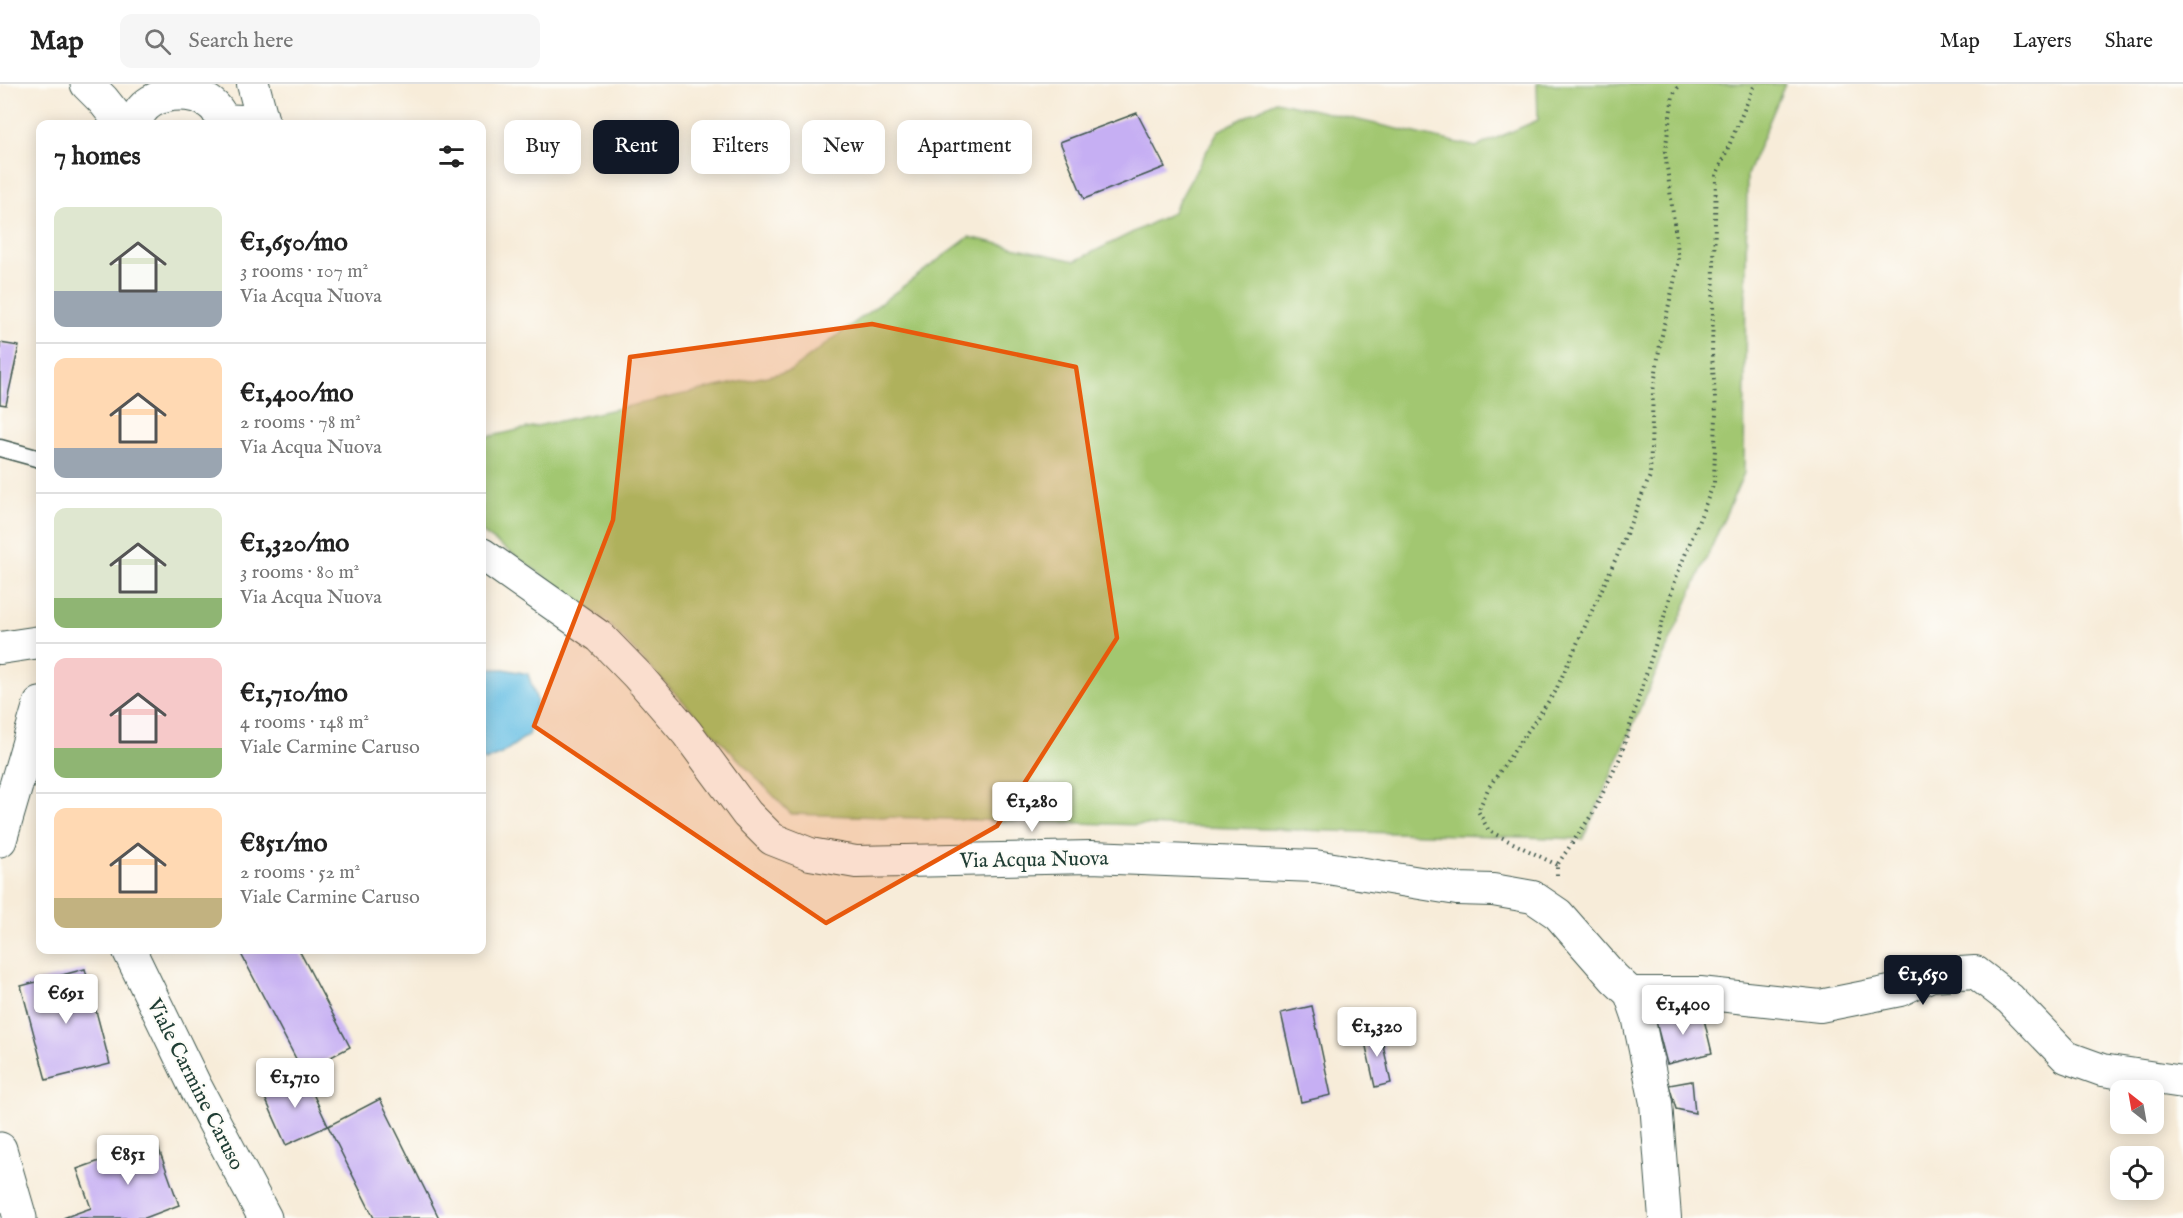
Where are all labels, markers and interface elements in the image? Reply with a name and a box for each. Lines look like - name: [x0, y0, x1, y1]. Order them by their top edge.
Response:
- search box: [120, 14, 540, 68]
- text: Map: [30, 24, 84, 59]
- icon: search: [141, 25, 174, 58]
- text: Search here: [189, 27, 293, 55]
- text: Map: [1940, 28, 1980, 55]
- text: Layers: [2013, 28, 2072, 55]
- text: Share: [2105, 28, 2153, 55]
- chip: Buy: [504, 120, 581, 174]
- chip: Rent: [593, 120, 679, 174]
- chip: Filters: [691, 120, 790, 174]
- chip: New: [802, 120, 885, 174]
- chip: Apartment: [897, 120, 1032, 174]
- text: 7 homes: [54, 140, 141, 173]
- icon: filters: [435, 140, 468, 173]
- text: €1,650/mo: [240, 226, 348, 259]
- icon: home: [102, 231, 174, 303]
- text: 3 rooms · 107 m²: [240, 259, 368, 284]
- text: Via Acqua Nuova: [240, 284, 382, 309]
- text: €1,400/mo: [240, 377, 354, 410]
- icon: home: [102, 382, 174, 454]
- text: 2 rooms · 78 m²: [240, 410, 361, 435]
- text: Via Acqua Nuova: [240, 435, 382, 460]
- text: €1,320/mo: [240, 527, 349, 560]
- icon: home: [102, 532, 174, 604]
- text: 3 rooms · 80 m²: [240, 560, 359, 585]
- text: Via Acqua Nuova: [240, 585, 382, 610]
- text: €1,710/mo: [240, 677, 348, 710]
- icon: home: [102, 682, 174, 754]
- text: 4 rooms · 148 m²: [240, 710, 369, 735]
- text: Viale Carmine Caruso: [240, 735, 420, 760]
- pin: €1,280: [983, 782, 1081, 833]
- text: €1,280: [1006, 789, 1058, 814]
- text: €851/mo: [240, 827, 327, 860]
- icon: home: [102, 832, 174, 904]
- street label: Via Acqua Nuova: [958, 846, 1110, 875]
- text: 2 rooms · 52 m²: [240, 860, 360, 885]
- text: Viale Carmine Caruso: [240, 885, 420, 910]
- pin: €1,650: [1874, 955, 1972, 1006]
- text: €1,650: [1898, 962, 1948, 987]
- pin: €691: [30, 974, 102, 1025]
- text: €691: [48, 981, 84, 1006]
- pin: €1,400: [1634, 985, 1732, 1036]
- text: €1,400: [1656, 992, 1710, 1017]
- street label: Viale Carmine Caruso: [139, 994, 250, 1175]
- pin: €1,320: [1328, 1007, 1426, 1058]
- text: €1,320: [1351, 1014, 1403, 1039]
- pin: €1,710: [246, 1058, 344, 1109]
- text: €1,710: [270, 1065, 320, 1090]
- north arrow: [2110, 1080, 2164, 1134]
- map controls: [2110, 1080, 2164, 1200]
- pin: €851: [92, 1135, 164, 1186]
- text: €851: [111, 1142, 145, 1167]
- button: locate: [2110, 1146, 2164, 1200]

